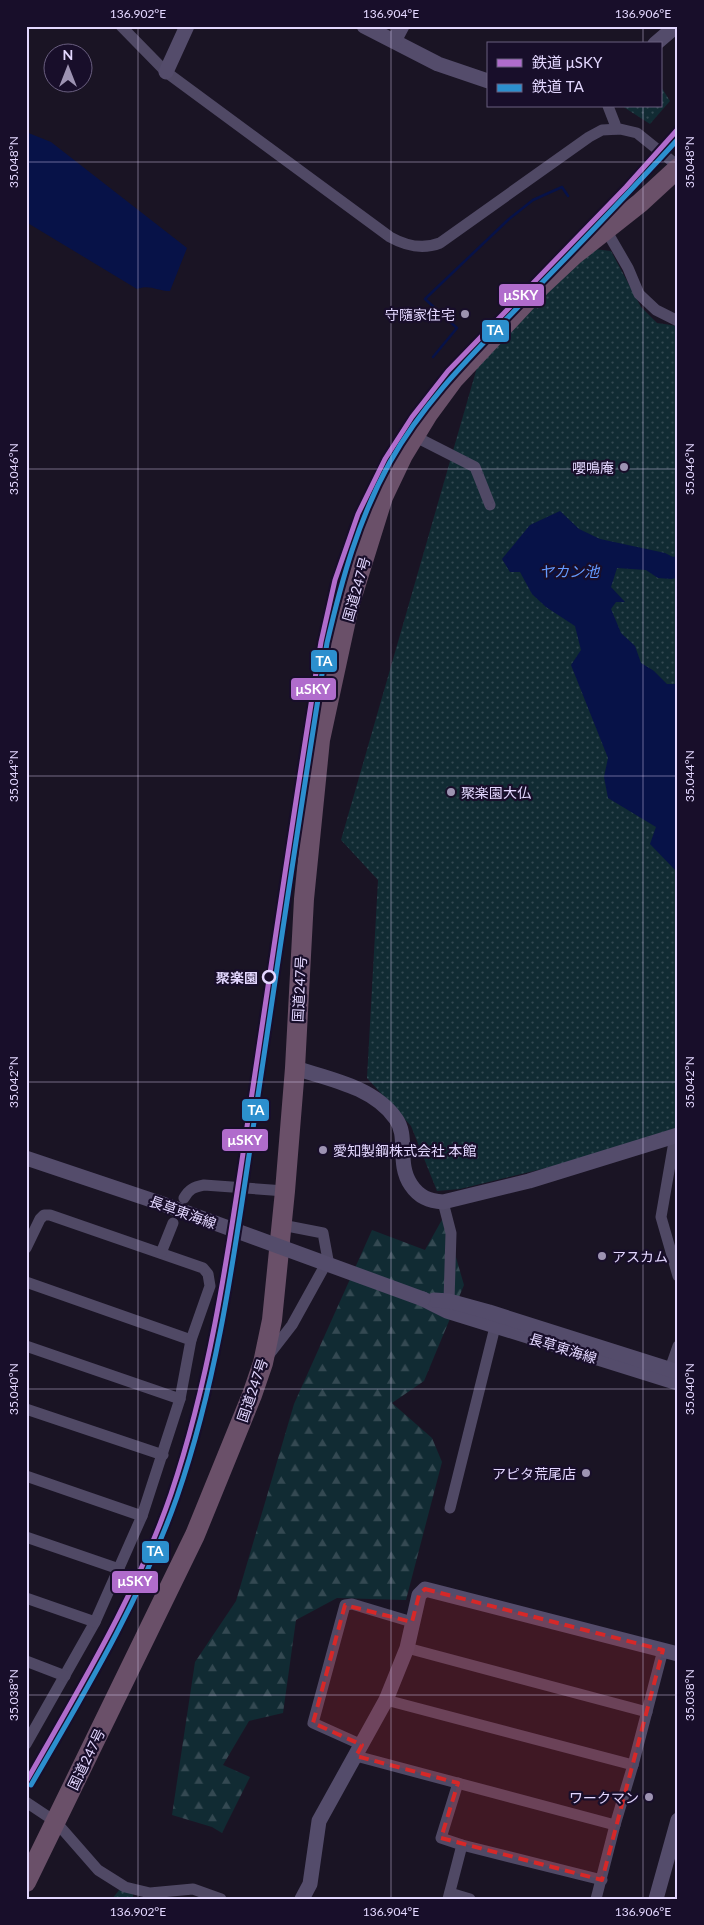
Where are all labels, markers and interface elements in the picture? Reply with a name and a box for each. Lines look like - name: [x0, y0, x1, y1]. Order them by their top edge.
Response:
- text: 136.902°E: [110, 6, 166, 21]
- text: 136.904°E: [363, 6, 419, 21]
- text: 136.906°E: [615, 6, 671, 21]
- north arrow: [42, 42, 92, 92]
- legend: [487, 42, 662, 108]
- text: N: [63, 46, 73, 63]
- text: 鉄道 μSKY: [532, 53, 603, 71]
- text: 鉄道 TA: [532, 77, 585, 95]
- text: 35.048°N: [6, 136, 21, 188]
- text: 35.048°N: [682, 136, 697, 188]
- line badge: μSKY: [498, 283, 545, 307]
- text: μSKY: [504, 286, 539, 303]
- place label: 守隨家住宅: [385, 306, 455, 323]
- marker: 守隨家住宅: [459, 308, 471, 320]
- line badge: TA: [481, 319, 510, 343]
- text: TA: [486, 321, 504, 338]
- text: 35.046°N: [6, 443, 21, 495]
- text: 35.046°N: [682, 443, 697, 495]
- place label: 嚶鳴庵: [572, 459, 614, 476]
- marker: 嚶鳴庵: [618, 461, 630, 473]
- street label: 国道247号: [339, 555, 373, 623]
- water label: ヤカン池: [539, 562, 601, 580]
- line badge: TA: [310, 649, 338, 673]
- text: TA: [315, 652, 333, 669]
- line badge: μSKY: [290, 677, 337, 701]
- text: μSKY: [296, 680, 331, 697]
- text: 35.044°N: [6, 750, 21, 802]
- text: 35.044°N: [682, 750, 697, 802]
- place label: 聚楽園大仏: [461, 784, 531, 801]
- marker: 聚楽園大仏: [445, 786, 457, 798]
- street label: 国道247号: [289, 955, 309, 1023]
- place label: 聚楽園: [216, 969, 258, 986]
- marker: 聚楽園: [262, 970, 276, 984]
- text: 35.042°N: [6, 1056, 21, 1108]
- text: 35.042°N: [682, 1056, 697, 1108]
- line badge: TA: [241, 1098, 270, 1122]
- text: TA: [247, 1101, 265, 1118]
- line badge: μSKY: [221, 1128, 269, 1152]
- text: μSKY: [228, 1131, 263, 1148]
- place label: 愛知製鋼株式会社 本館: [333, 1142, 477, 1159]
- marker: 愛知製鋼株式会社 本館: [317, 1144, 329, 1156]
- street label: 長草東海線: [147, 1192, 219, 1232]
- place label: アスカム: [612, 1248, 668, 1265]
- marker: アスカム: [596, 1250, 608, 1262]
- street label: 長草東海線: [527, 1330, 599, 1366]
- street label: 国道247号: [233, 1356, 271, 1424]
- text: 35.040°N: [6, 1363, 21, 1415]
- text: 35.040°N: [682, 1363, 697, 1415]
- place label: アピタ荒尾店: [492, 1465, 576, 1482]
- marker: アピタ荒尾店: [580, 1467, 592, 1479]
- line badge: TA: [141, 1540, 170, 1564]
- text: TA: [146, 1542, 164, 1559]
- line badge: μSKY: [111, 1570, 159, 1594]
- text: μSKY: [118, 1572, 153, 1589]
- text: 35.038°N: [6, 1669, 21, 1721]
- text: 35.038°N: [682, 1669, 697, 1721]
- street label: 国道247号: [64, 1725, 108, 1793]
- place label: ワークマン: [569, 1789, 639, 1806]
- marker: ワークマン: [643, 1791, 655, 1803]
- text: 136.902°E: [110, 1904, 166, 1919]
- text: 136.904°E: [363, 1904, 419, 1919]
- text: 136.906°E: [615, 1904, 671, 1919]

